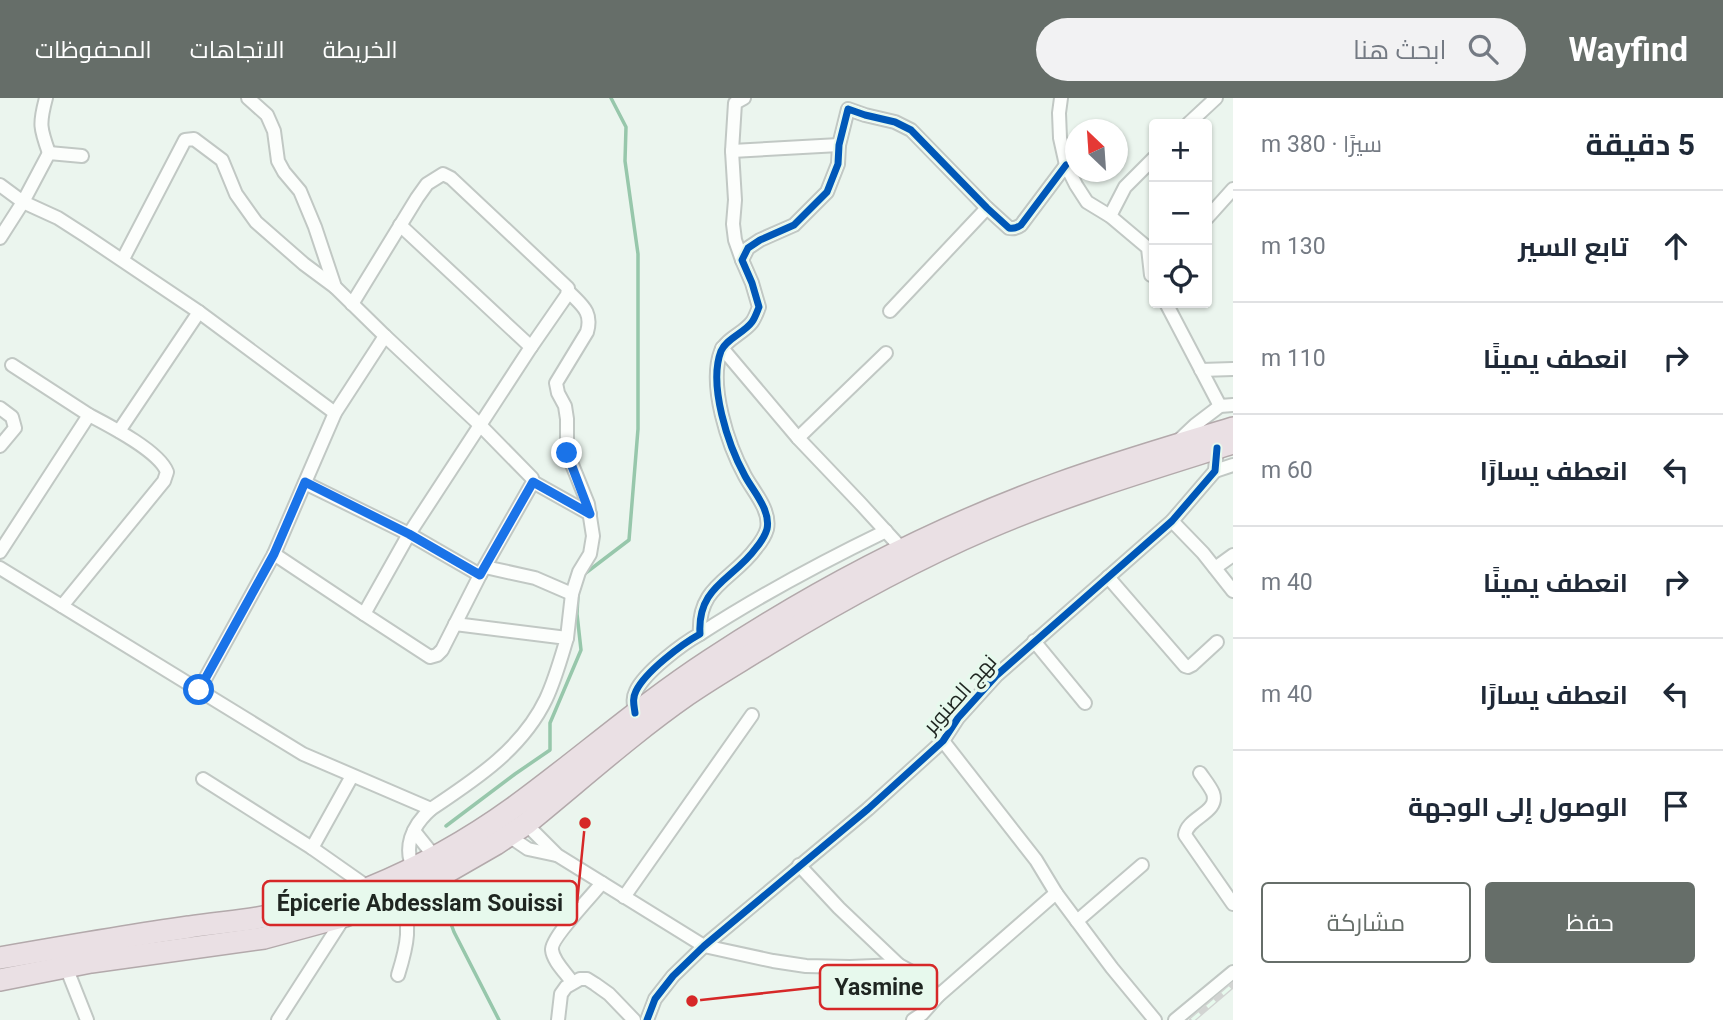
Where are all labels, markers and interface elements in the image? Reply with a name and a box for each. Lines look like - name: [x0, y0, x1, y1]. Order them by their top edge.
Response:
- search box: [1036, 18, 1526, 81]
- icon: search: [1464, 30, 1502, 68]
- text: Wayfind: [1568, 30, 1688, 69]
- text: ابحث هنا: [1353, 35, 1446, 65]
- text: المحفوظات: [35, 36, 152, 64]
- text: الاتجاهات: [190, 36, 285, 64]
- text: الخريطة: [323, 36, 398, 64]
- north arrow: [1065, 119, 1128, 182]
- map controls: [1149, 119, 1212, 308]
- button: +: [1149, 119, 1212, 182]
- text: 5 دقيقة: [1586, 127, 1695, 162]
- text: سيرًا · 380 m: [1261, 131, 1382, 158]
- button: −: [1149, 182, 1212, 245]
- icon: ahead: [1657, 227, 1695, 265]
- text: تابع السير: [1518, 232, 1628, 262]
- text: 130 m: [1261, 233, 1326, 260]
- button: locate: [1149, 245, 1212, 308]
- icon: right: [1657, 339, 1695, 377]
- text: انعطف يمينًا: [1483, 344, 1628, 374]
- text: 110 m: [1261, 345, 1326, 372]
- route end: [551, 437, 582, 468]
- icon: left: [1657, 451, 1695, 489]
- text: انعطف يسارًا: [1480, 456, 1628, 486]
- text: 60 m: [1261, 457, 1313, 484]
- icon: right: [1657, 563, 1695, 601]
- text: انعطف يمينًا: [1483, 568, 1628, 598]
- text: 40 m: [1261, 569, 1313, 596]
- street label: نهج الصنوبر: [918, 650, 1003, 740]
- route start: [183, 674, 214, 705]
- icon: left: [1657, 675, 1695, 713]
- text: انعطف يسارًا: [1480, 680, 1628, 710]
- text: 40 m: [1261, 681, 1313, 708]
- icon: arrive: [1657, 787, 1695, 825]
- text: الوصول إلى الوجهة: [1408, 792, 1628, 822]
- callout: Épicerie Abdesslam Souissi: [263, 881, 577, 925]
- button: مشاركة: [1261, 882, 1471, 963]
- button: حفظ: [1485, 882, 1695, 963]
- text: Épicerie Abdesslam Souissi: [277, 889, 563, 917]
- callout: Yasmine: [820, 965, 937, 1009]
- text: Yasmine: [835, 974, 923, 1001]

